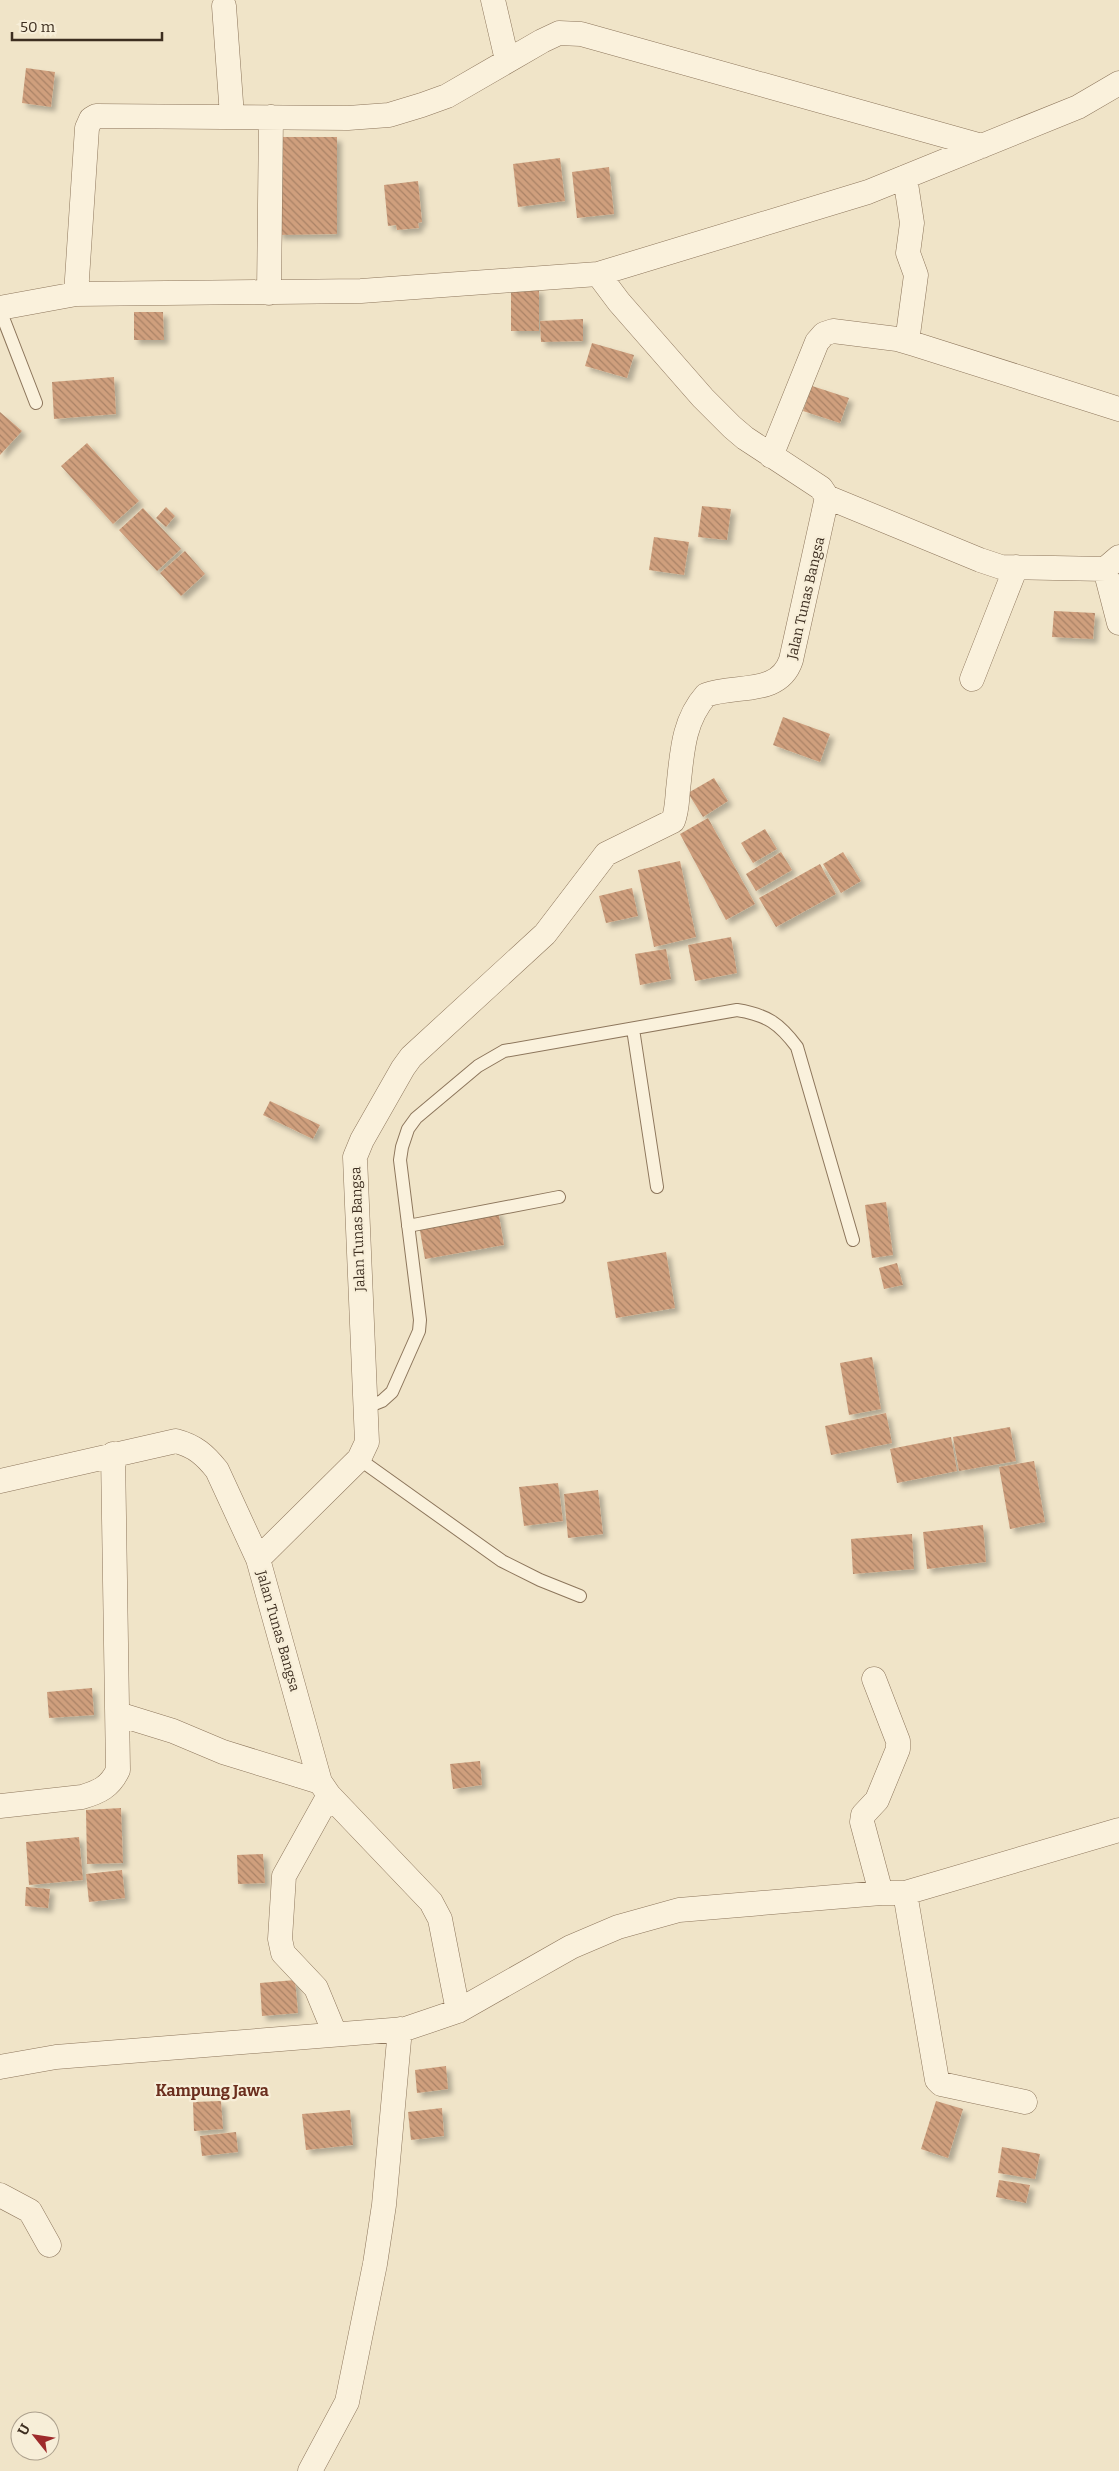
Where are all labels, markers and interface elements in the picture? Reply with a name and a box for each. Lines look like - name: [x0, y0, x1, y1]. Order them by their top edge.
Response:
- scale bar: [12, 10, 162, 42]
- text: 50 m: [20, 18, 56, 36]
- street label: Jalan Tunas Bangsa: [783, 535, 828, 662]
- street label: Jalan Tunas Bangsa: [347, 1166, 369, 1293]
- street label: Jalan Tunas Bangsa: [252, 1568, 303, 1694]
- district label: Kampung Jawa: [155, 2081, 269, 2100]
- north arrow: [10, 2411, 60, 2461]
- text: U: [14, 2420, 34, 2438]

